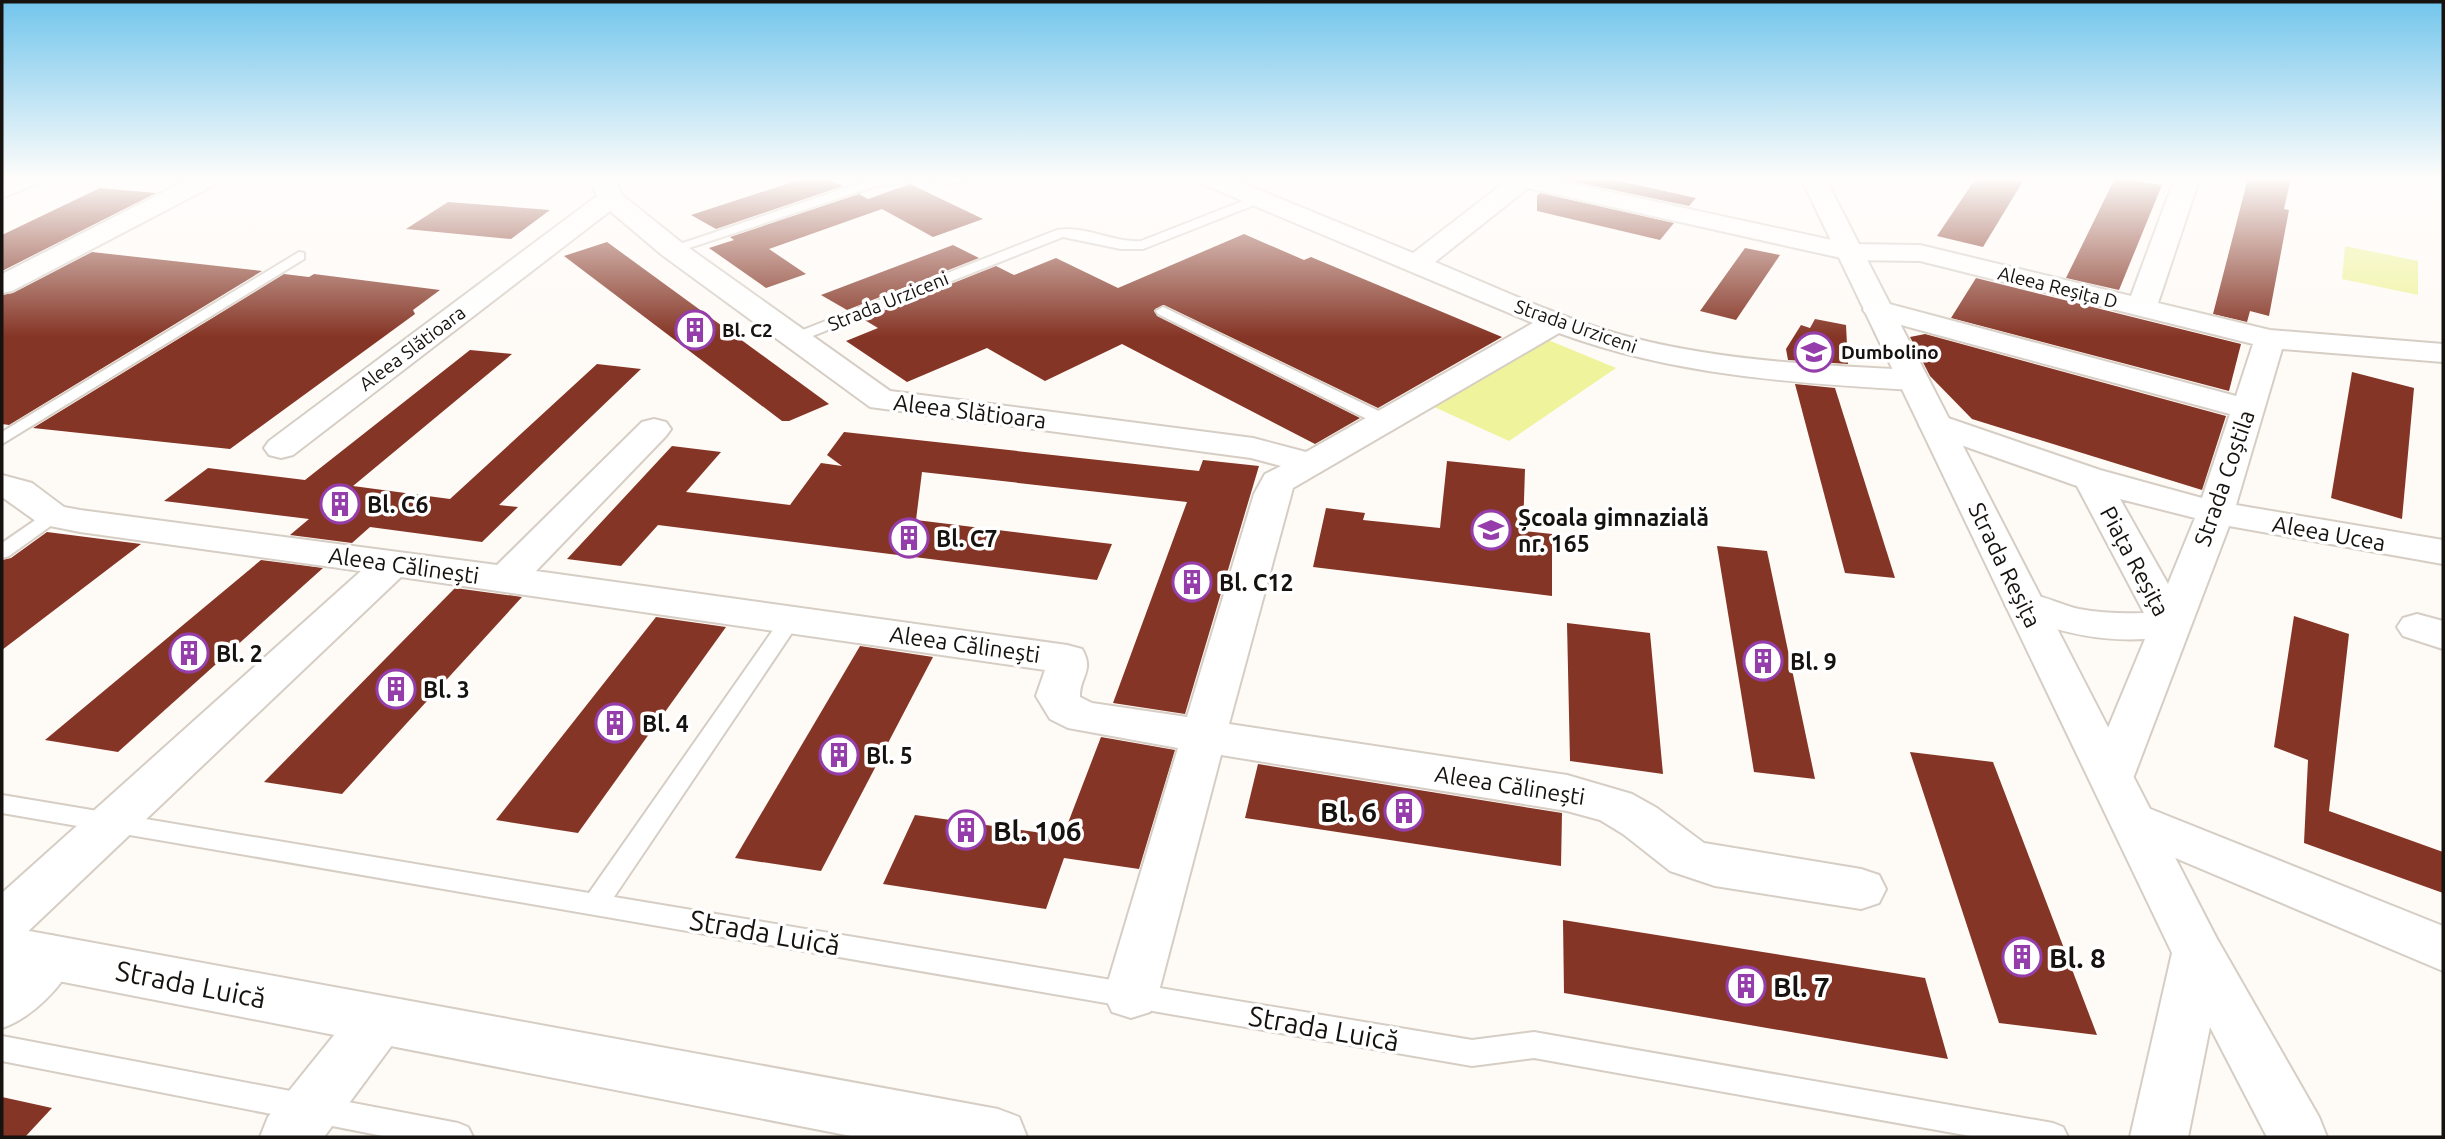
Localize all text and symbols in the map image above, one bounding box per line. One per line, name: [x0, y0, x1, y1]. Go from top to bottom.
street label: Aleea Reșița D: [1996, 262, 2120, 312]
street label: Strada Urziceni: [825, 267, 951, 335]
street label: Strada Urziceni: [1512, 295, 1640, 357]
street label: Aleea Slătioara: [355, 301, 469, 395]
building icon: Bl. C2: [674, 309, 716, 351]
place label: Bl. C2: [722, 319, 773, 341]
school or university icon: Dumbolino: [1793, 331, 1835, 373]
place label: Dumbolino: [1841, 341, 1939, 363]
street label: Aleea Slătioara: [892, 389, 1048, 433]
street label: Strada Coștila: [2189, 407, 2259, 549]
building icon: Bl. C6: [319, 483, 361, 525]
place label: Bl. C6: [367, 492, 428, 517]
street label: Strada Reșița: [1964, 499, 2046, 631]
street label: Piața Reșița: [2096, 502, 2174, 620]
place label: Școala gimnazială nr. 165: [1518, 505, 1709, 556]
school or university icon: Școala gimnazială nr. 165: [1470, 509, 1512, 551]
street label: Aleea Ucea: [2271, 511, 2387, 555]
building icon: Bl. C7: [888, 517, 930, 559]
place label: Bl. C7: [936, 526, 997, 551]
street label: Aleea Călinești: [327, 542, 481, 588]
building icon: Bl. C12: [1171, 561, 1213, 603]
place label: Bl. C12: [1219, 570, 1293, 595]
street label: Aleea Călinești: [888, 621, 1042, 667]
building icon: Bl. 2: [168, 632, 210, 674]
building icon: Bl. 9: [1742, 640, 1784, 682]
place label: Bl. 2: [216, 641, 263, 666]
place label: Bl. 9: [1790, 649, 1837, 674]
building icon: Bl. 3: [375, 668, 417, 710]
place label: Bl. 3: [423, 677, 470, 702]
building icon: Bl. 4: [594, 702, 636, 744]
place label: Bl. 4: [642, 711, 689, 736]
building icon: Bl. 5: [818, 734, 860, 776]
place label: Bl. 5: [866, 743, 913, 768]
street label: Aleea Călinești: [1433, 761, 1587, 809]
building icon: Bl. 6: [1383, 790, 1425, 832]
place label: Bl. 6: [1320, 796, 1377, 827]
building icon: Bl. 106: [945, 809, 987, 851]
place label: Bl. 106: [993, 815, 1081, 846]
street label: Strada Luică: [687, 904, 843, 960]
building icon: Bl. 8: [2001, 936, 2043, 978]
place label: Bl. 8: [2049, 942, 2106, 973]
street label: Strada Luică: [113, 954, 269, 1014]
building icon: Bl. 7: [1725, 965, 1767, 1007]
place label: Bl. 7: [1773, 971, 1830, 1002]
street label: Strada Luică: [1246, 1000, 1402, 1056]

